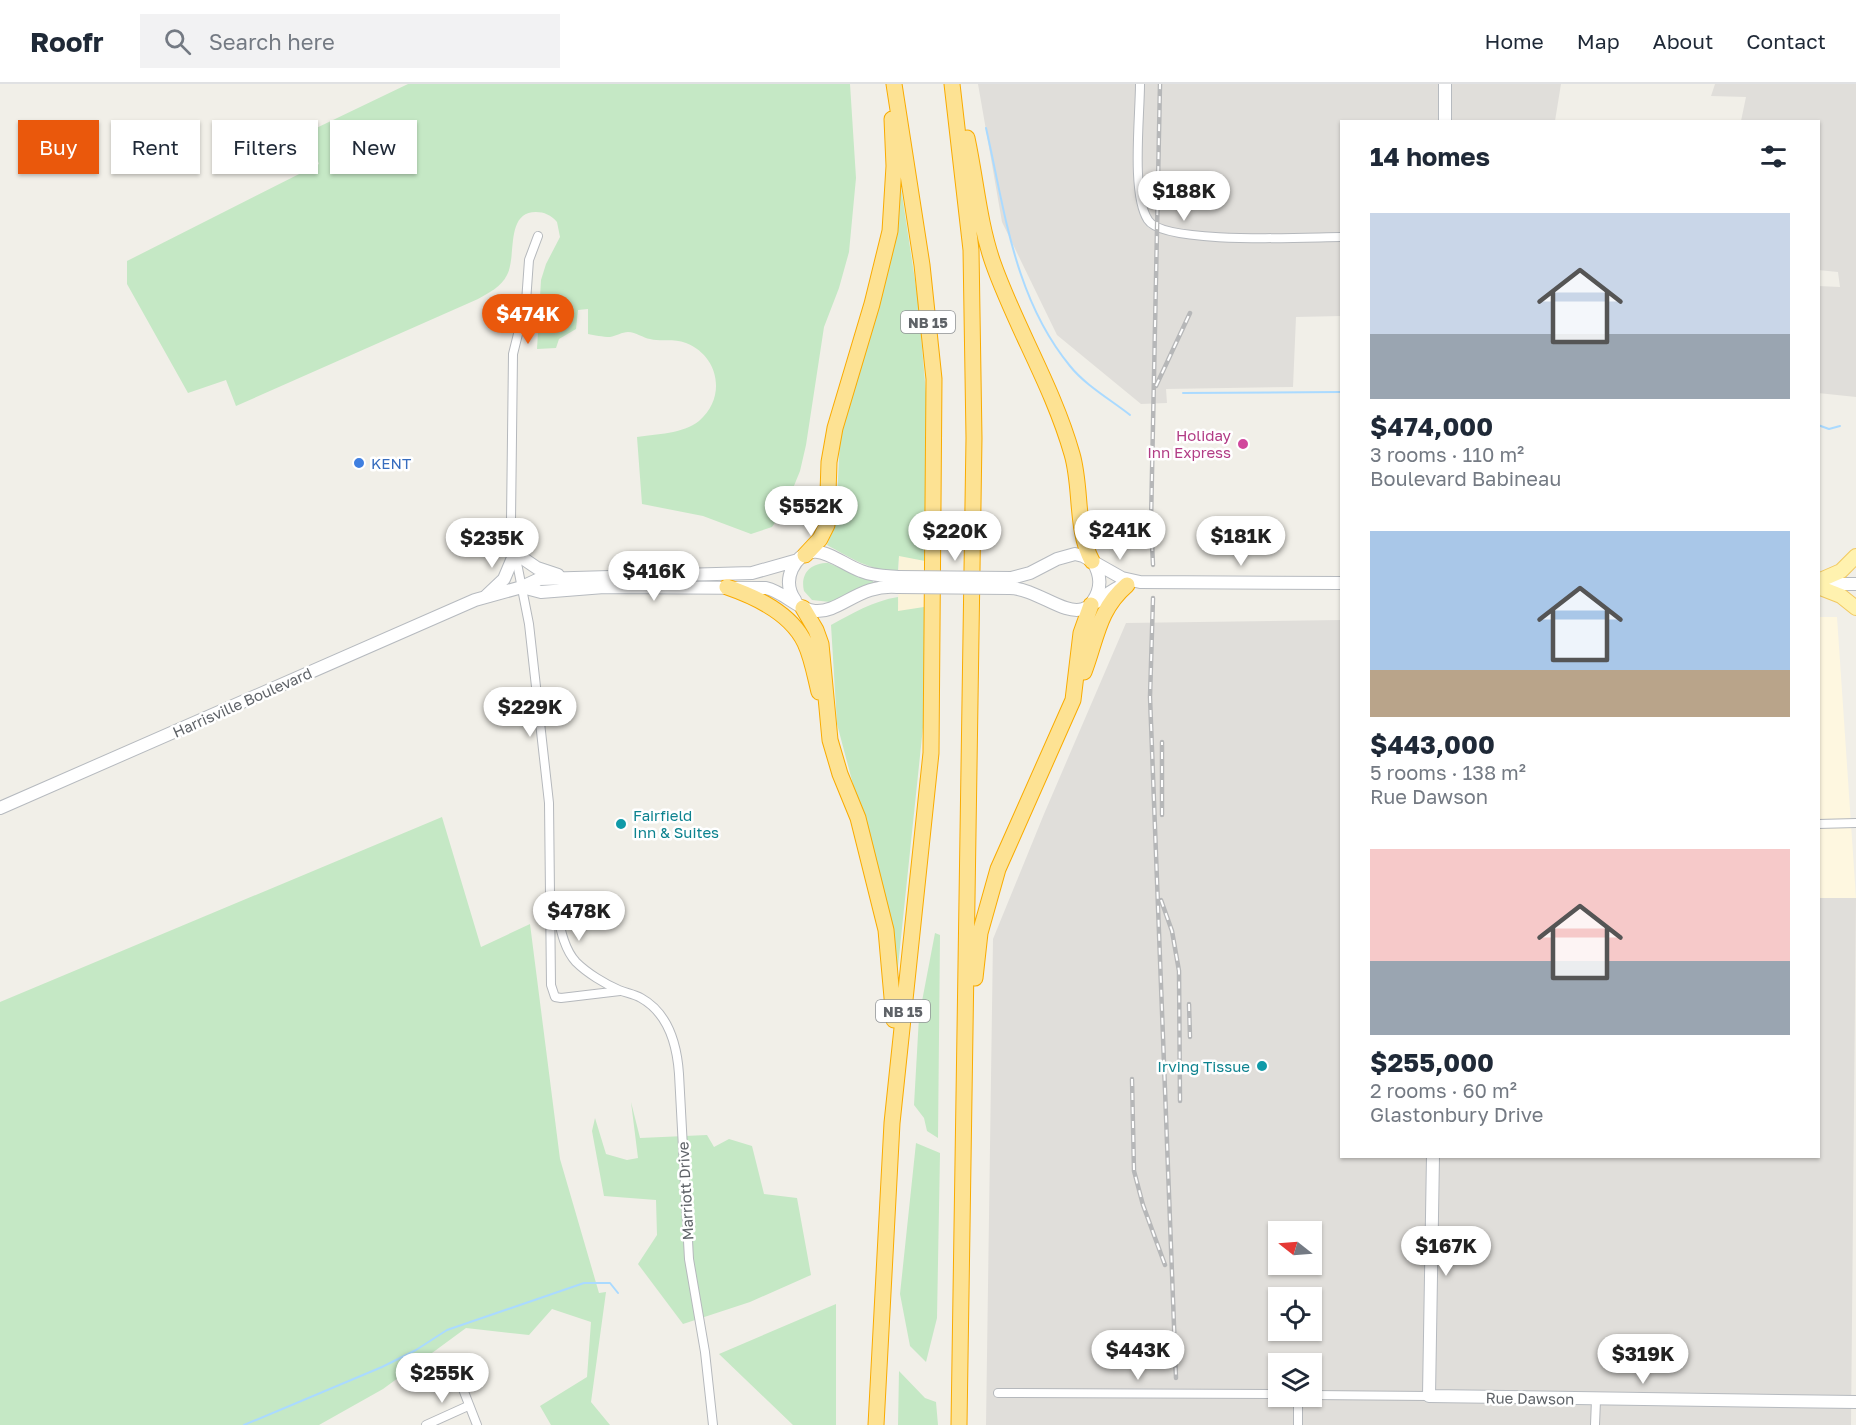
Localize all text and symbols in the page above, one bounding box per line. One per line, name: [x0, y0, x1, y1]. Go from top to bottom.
search box: [140, 14, 560, 68]
text: Roofr: [30, 25, 104, 58]
icon: search: [161, 25, 194, 58]
text: Search here: [209, 28, 335, 55]
text: Home: [1484, 28, 1544, 54]
text: Map: [1577, 28, 1620, 54]
text: About: [1653, 28, 1713, 54]
text: Contact: [1746, 28, 1826, 54]
chip: Buy: [18, 120, 99, 174]
chip: Rent: [111, 120, 200, 174]
chip: Filters: [212, 120, 318, 174]
chip: New: [330, 120, 417, 174]
icon: filters: [1757, 140, 1790, 173]
text: 14 homes: [1370, 141, 1490, 172]
pin: $188K: [1142, 171, 1226, 222]
text: $188K: [1152, 178, 1216, 202]
icon: home: [1526, 252, 1634, 360]
pin: $474K: [486, 294, 570, 345]
text: $474K: [496, 301, 560, 325]
road number: NB 15: [901, 311, 955, 333]
text: $474,000: [1370, 411, 1493, 442]
place label: Holiday Inn Express: [1147, 426, 1232, 461]
marker: Holiday Inn Express: [1236, 437, 1250, 451]
text: 3 rooms · 110 m²: [1370, 442, 1524, 466]
place label: KENT: [371, 454, 411, 472]
marker: KENT: [352, 456, 366, 470]
text: Boulevard Babineau: [1370, 466, 1561, 490]
pin: $552K: [769, 486, 853, 537]
text: $552K: [779, 493, 843, 517]
pin: $241K: [1078, 510, 1162, 561]
pin: $220K: [913, 511, 997, 562]
pin: $181K: [1199, 516, 1283, 567]
text: $241K: [1089, 517, 1151, 541]
pin: $235K: [450, 518, 534, 569]
text: $220K: [922, 518, 988, 542]
text: $181K: [1210, 523, 1272, 547]
text: $235K: [460, 525, 524, 549]
pin: $416K: [612, 551, 696, 602]
text: $416K: [622, 558, 686, 582]
icon: home: [1526, 570, 1634, 678]
street label: Harrisville Boulevard: [170, 663, 314, 741]
pin: $229K: [488, 687, 572, 738]
text: $229K: [498, 694, 563, 718]
text: $443,000: [1370, 729, 1495, 760]
text: 5 rooms · 138 m²: [1370, 760, 1526, 784]
text: Rue Dawson: [1370, 784, 1488, 808]
place label: Fairfield Inn & Suites: [633, 806, 719, 841]
marker: Fairfield Inn & Suites: [614, 817, 628, 831]
icon: home: [1526, 888, 1634, 996]
pin: $478K: [537, 891, 621, 942]
text: $478K: [547, 898, 611, 922]
road number: NB 15: [876, 1000, 930, 1022]
text: $255,000: [1370, 1047, 1494, 1078]
place label: Irving Tissue: [1157, 1057, 1250, 1075]
marker: Irving Tissue: [1255, 1059, 1269, 1073]
text: 2 rooms · 60 m²: [1370, 1078, 1517, 1102]
text: Glastonbury Drive: [1370, 1102, 1543, 1126]
street label: Marriott Drive: [673, 1141, 697, 1241]
north arrow: [1268, 1221, 1322, 1275]
map controls: [1268, 1221, 1322, 1407]
pin: $167K: [1404, 1226, 1488, 1277]
text: $167K: [1415, 1233, 1477, 1257]
button: locate: [1268, 1287, 1322, 1341]
pin: $443K: [1096, 1330, 1180, 1381]
pin: $319K: [1601, 1334, 1685, 1385]
text: $443K: [1105, 1337, 1171, 1361]
text: $319K: [1611, 1341, 1675, 1365]
pin: $255K: [400, 1353, 484, 1404]
button: layers: [1268, 1353, 1322, 1407]
text: $255K: [410, 1360, 474, 1384]
street label: Rue Dawson: [1486, 1388, 1574, 1408]

